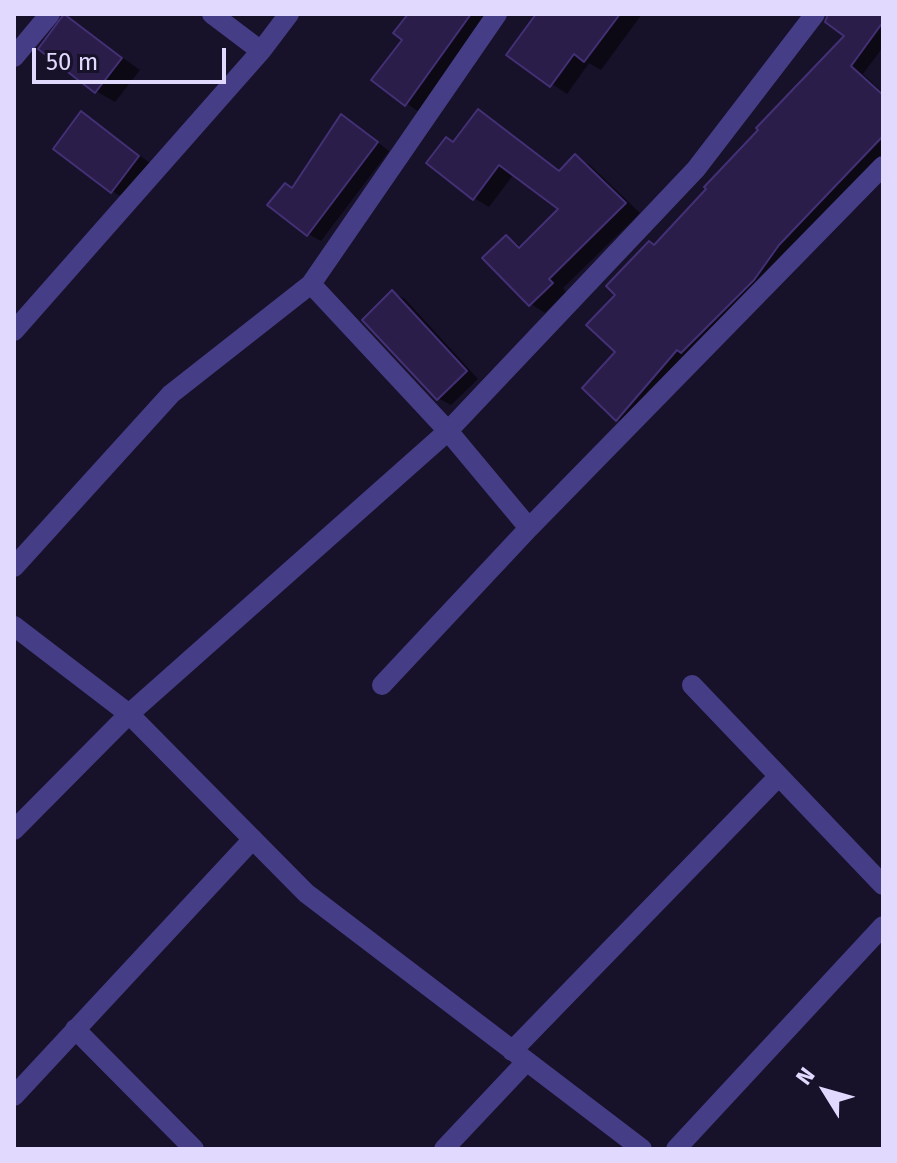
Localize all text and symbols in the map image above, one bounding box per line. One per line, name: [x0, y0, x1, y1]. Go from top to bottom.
scale bar: [36, 32, 230, 82]
text: 50 m: [46, 48, 98, 76]
north arrow: [785, 1051, 865, 1131]
text: N: [790, 1062, 821, 1090]

